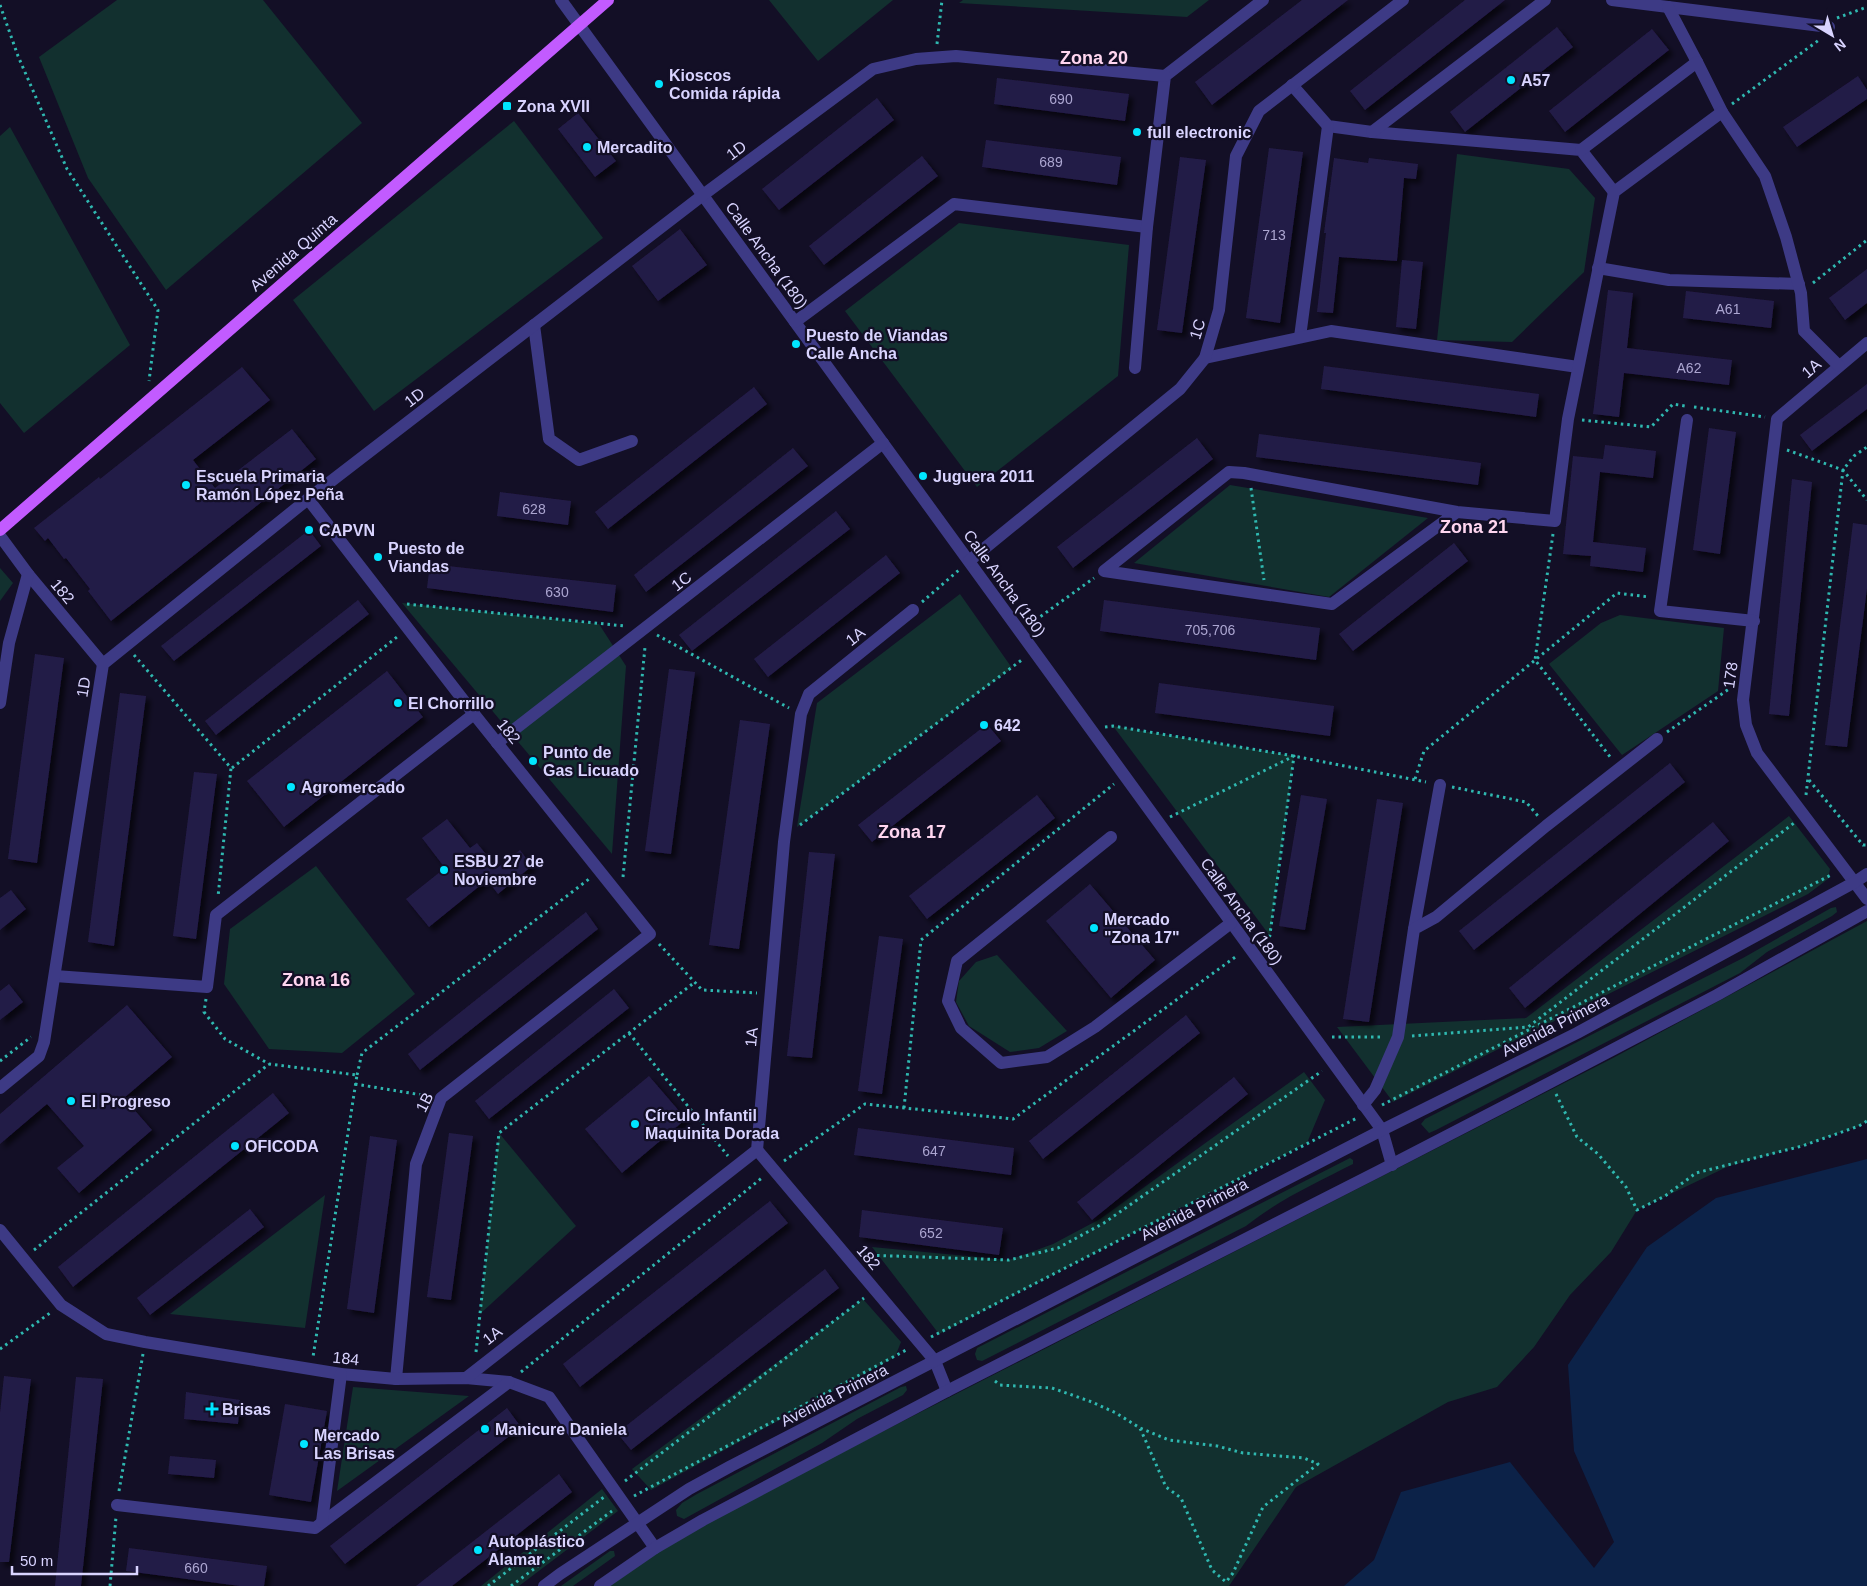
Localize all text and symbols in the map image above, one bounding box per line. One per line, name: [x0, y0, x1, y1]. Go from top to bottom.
north arrow: [1807, 10, 1857, 60]
text: N: [1831, 36, 1849, 55]
district label: Zona 20: [1060, 48, 1128, 68]
place label: Kioscos Comida rápida: [669, 67, 780, 102]
place label: A57: [1521, 72, 1550, 89]
marker: A57: [1505, 74, 1517, 86]
marker: Kioscos Comida rápida: [653, 78, 665, 90]
house number: 690: [1049, 91, 1073, 107]
place label: Zona XVII: [517, 98, 590, 115]
marker: Zona XVII: [501, 100, 513, 112]
place label: full electronic: [1147, 124, 1251, 141]
marker: full electronic: [1131, 126, 1143, 138]
street label: 1D: [723, 137, 750, 163]
place label: Mercadito: [597, 139, 673, 156]
marker: Mercadito: [581, 141, 593, 153]
house number: 689: [1039, 154, 1063, 170]
street label: Calle Ancha (180): [722, 199, 811, 312]
street label: Avenida Quinta: [247, 210, 340, 295]
house number: 713: [1262, 227, 1286, 243]
house number: A61: [1716, 301, 1741, 317]
street label: 1C: [1186, 317, 1209, 341]
place label: Puesto de Viandas Calle Ancha: [806, 327, 948, 362]
marker: Puesto de Viandas Calle Ancha: [790, 338, 802, 350]
street label: 1A: [1798, 355, 1825, 381]
house number: A62: [1677, 360, 1702, 376]
street label: 1D: [401, 384, 428, 410]
place label: Escuela Primaria Ramón López Peña: [196, 468, 344, 503]
place label: Juguera 2011: [933, 468, 1035, 485]
marker: Juguera 2011: [917, 470, 929, 482]
marker: Escuela Primaria Ramón López Peña: [180, 479, 192, 491]
house number: 628: [522, 501, 546, 517]
district label: Zona 21: [1440, 517, 1508, 537]
place label: CAPVN: [319, 522, 375, 539]
marker: CAPVN: [303, 524, 315, 536]
street label: Calle Ancha (180): [960, 527, 1049, 640]
place label: Puesto de Viandas: [388, 540, 465, 575]
marker: Puesto de Viandas: [372, 551, 384, 563]
street label: 1C: [668, 568, 695, 594]
street label: 182: [48, 576, 78, 607]
house number: 630: [545, 584, 569, 600]
house number: 705,706: [1185, 622, 1236, 638]
street label: 1A: [842, 623, 869, 649]
street label: 178: [1720, 661, 1741, 689]
street label: 1D: [73, 676, 93, 699]
place label: El Chorrillo: [408, 695, 494, 712]
marker: El Chorrillo: [392, 697, 404, 709]
street label: 182: [494, 716, 524, 747]
place label: 642: [994, 717, 1021, 734]
marker: 642: [978, 719, 990, 731]
place label: Punto de Gas Licuado: [543, 744, 639, 779]
marker: Punto de Gas Licuado: [527, 755, 539, 767]
place label: Agromercado: [301, 779, 405, 796]
marker: Agromercado: [285, 781, 297, 793]
district label: Zona 17: [878, 822, 946, 842]
place label: ESBU 27 de Noviembre: [454, 853, 544, 888]
street label: Calle Ancha (180): [1197, 855, 1286, 968]
marker: ESBU 27 de Noviembre: [438, 864, 450, 876]
place label: Mercado "Zona 17": [1104, 911, 1180, 946]
marker: Mercado "Zona 17": [1088, 922, 1100, 934]
district label: Zona 16: [282, 970, 350, 990]
street label: Avenida Primera: [1499, 991, 1612, 1060]
street label: 1A: [742, 1026, 761, 1048]
street label: 1B: [412, 1090, 436, 1115]
place label: El Progreso: [81, 1093, 171, 1110]
marker: El Progreso: [65, 1095, 77, 1107]
place label: Círculo Infantil Maquinita Dorada: [645, 1107, 779, 1142]
marker: Círculo Infantil Maquinita Dorada: [629, 1118, 641, 1130]
place label: OFICODA: [245, 1138, 319, 1155]
marker: OFICODA: [229, 1140, 241, 1152]
house number: 647: [922, 1143, 946, 1159]
street label: Avenida Primera: [1138, 1175, 1251, 1244]
house number: 652: [919, 1225, 943, 1241]
street label: 182: [854, 1242, 884, 1273]
street label: 1A: [479, 1322, 506, 1348]
street label: 184: [332, 1349, 360, 1368]
street label: Avenida Primera: [778, 1361, 891, 1430]
place label: Brisas: [222, 1401, 271, 1418]
marker: Brisas: [206, 1403, 218, 1415]
place label: Manicure Daniela: [495, 1421, 627, 1438]
marker: Manicure Daniela: [479, 1423, 491, 1435]
place label: Mercado Las Brisas: [314, 1427, 395, 1462]
marker: Mercado Las Brisas: [298, 1438, 310, 1450]
place label: Autoplástico Alamar: [488, 1533, 585, 1568]
scale bar: [12, 1544, 138, 1576]
marker: Autoplástico Alamar: [472, 1544, 484, 1556]
text: 50 m: [20, 1552, 53, 1569]
house number: 660: [184, 1560, 208, 1576]

